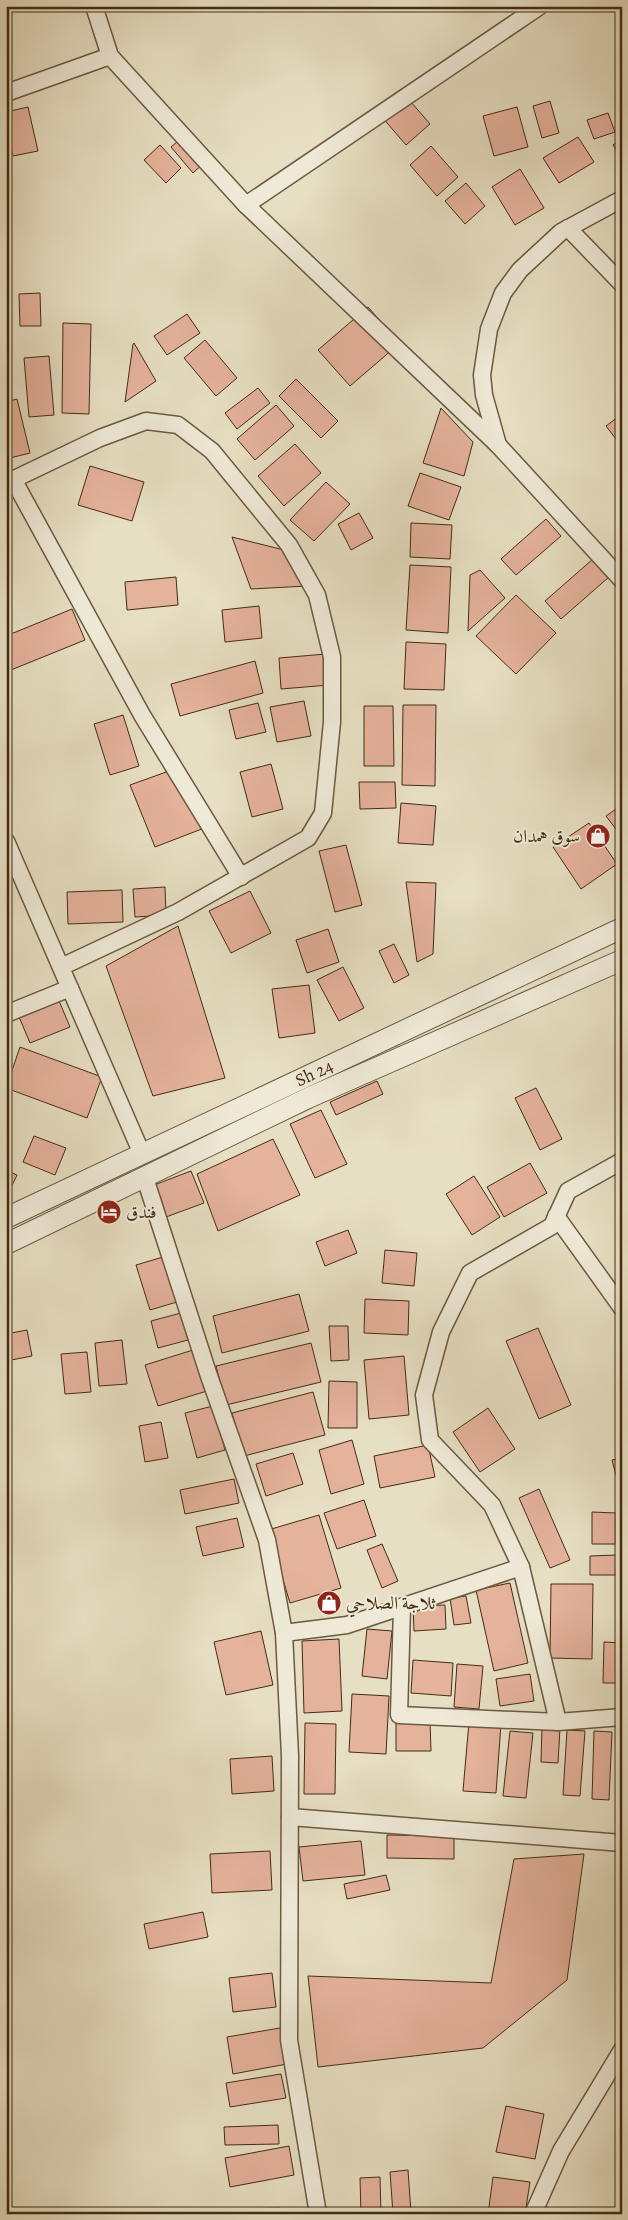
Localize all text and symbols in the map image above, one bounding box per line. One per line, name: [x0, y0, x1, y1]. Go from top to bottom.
shop icon: سوق همدان: [585, 823, 611, 849]
place label: سوق همدان: [513, 824, 580, 848]
street label: Sh 24: [291, 1054, 337, 1092]
hotel icon: فندق: [96, 1199, 122, 1225]
place label: فندق: [126, 1200, 157, 1224]
shop icon: ثلاجة الصلاحي: [316, 1590, 342, 1616]
place label: ثلاجة الصلاحي: [346, 1591, 436, 1618]

